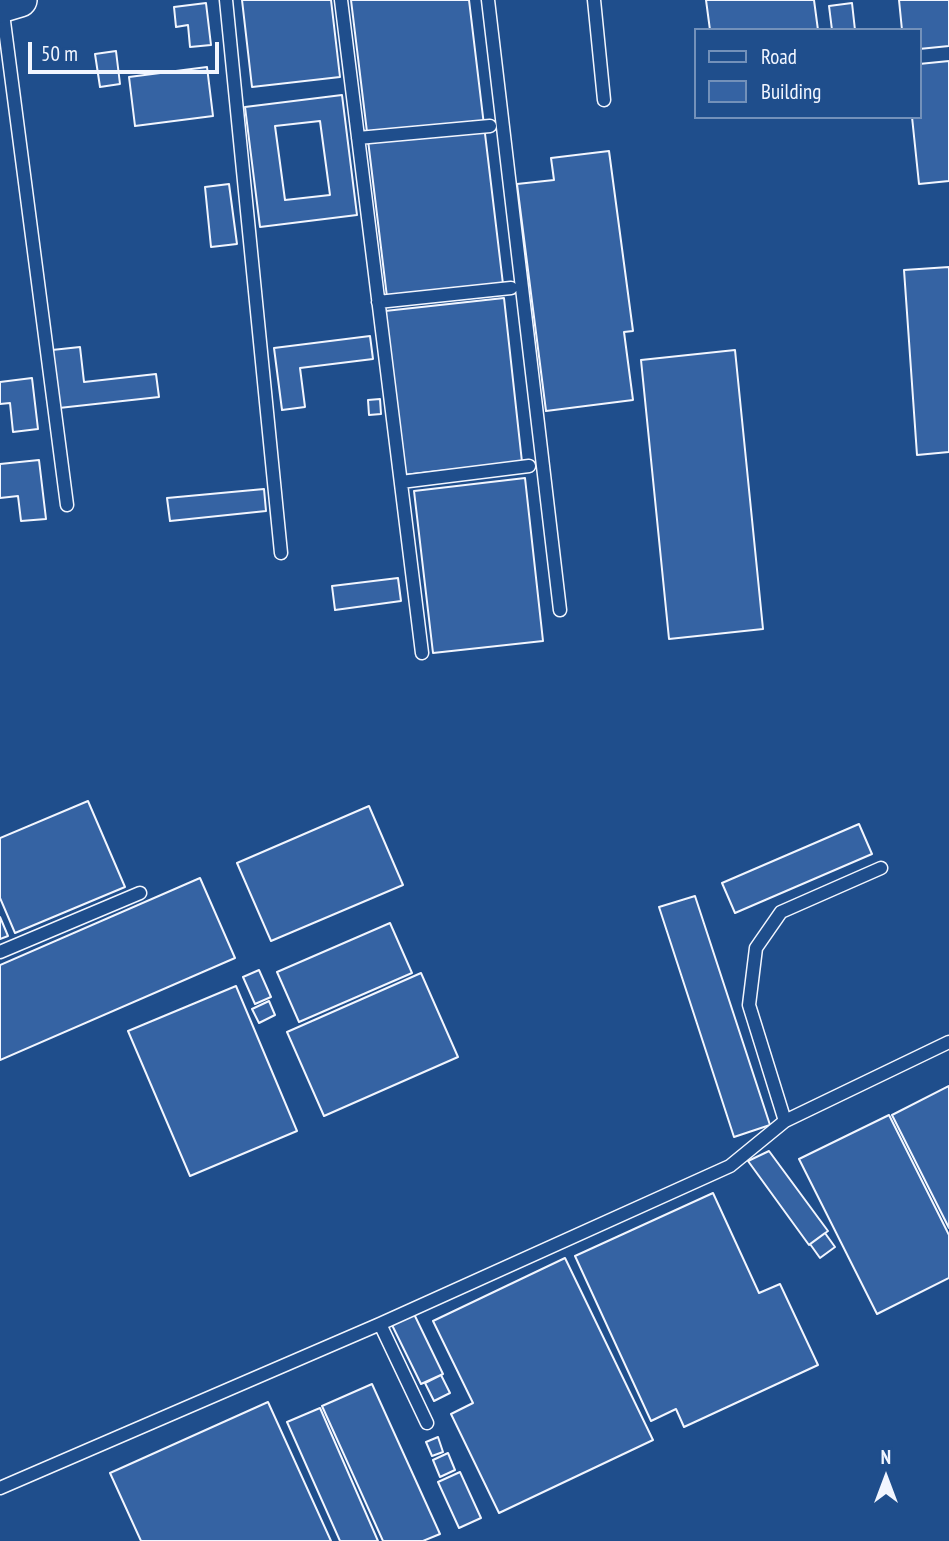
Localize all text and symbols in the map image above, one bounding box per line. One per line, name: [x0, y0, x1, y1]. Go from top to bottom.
scale bar: [32, 28, 222, 72]
legend: [694, 28, 921, 119]
text: 50 m: [41, 40, 78, 67]
text: Road: [761, 43, 797, 70]
text: Building: [761, 78, 821, 105]
north arrow: [851, 1443, 921, 1513]
text: N: [881, 1445, 891, 1469]

